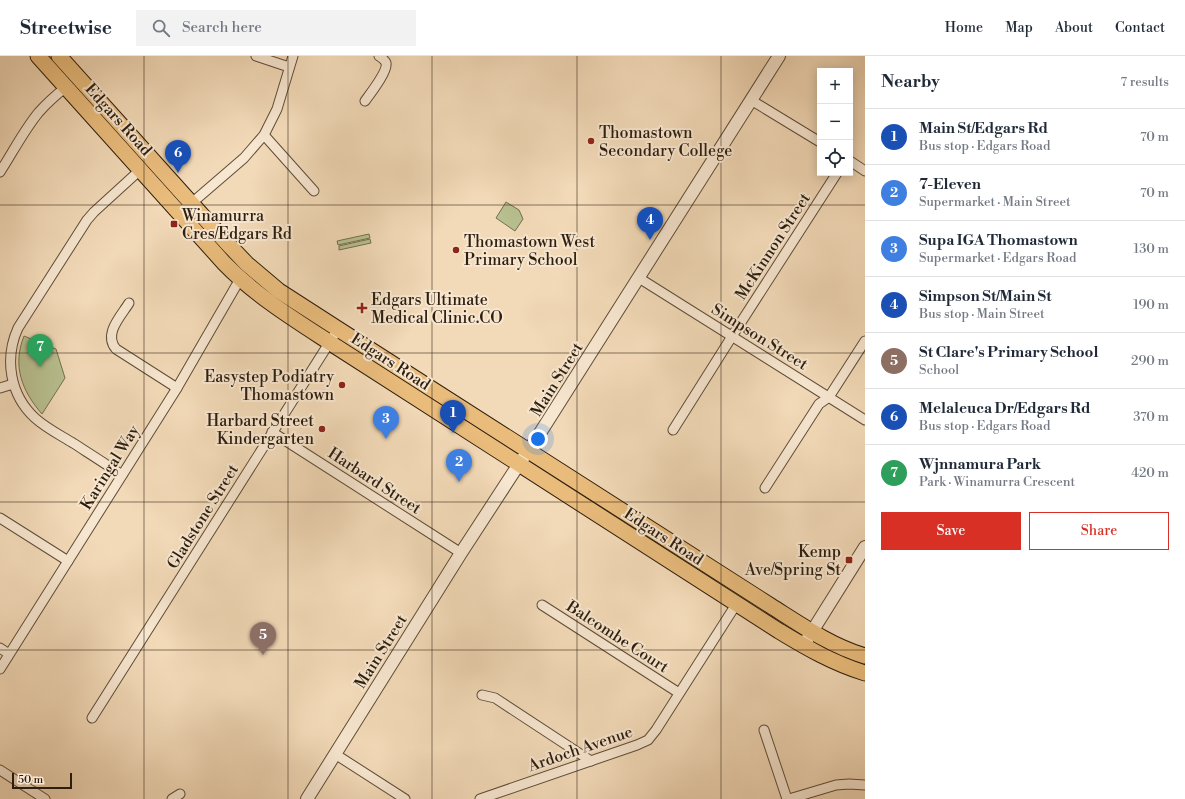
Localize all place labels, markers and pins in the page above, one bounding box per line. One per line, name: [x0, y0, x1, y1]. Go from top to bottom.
place label: Thomastown Secondary College: [599, 123, 732, 161]
marker: Thomastown Secondary College: [586, 136, 596, 146]
pin: 6: [165, 140, 191, 173]
place label: Winamurra Cres/Edgars Rd: [181, 206, 292, 244]
pin: 4: [637, 207, 663, 240]
marker: Winamurra Cres/Edgars Rd: [169, 219, 179, 229]
place label: Thomastown West Primary School: [464, 232, 595, 270]
marker: Thomastown West Primary School: [451, 245, 461, 255]
place label: Edgars Ultimate Medical Clinic.CO: [371, 290, 503, 328]
marker: Edgars Ultimate Medical Clinic.CO: [356, 302, 368, 314]
pin: 7: [27, 334, 53, 367]
place label: Easystep Podiatry Thomastown: [204, 367, 334, 405]
marker: Easystep Podiatry Thomastown: [337, 380, 347, 390]
pin: 1: [440, 400, 466, 433]
pin: 3: [373, 406, 399, 439]
place label: Harbard Street Kindergarten: [206, 411, 314, 449]
marker: Harbard Street Kindergarten: [317, 424, 327, 434]
pin: 2: [446, 449, 472, 482]
place label: Kemp Ave/Spring St: [744, 542, 841, 580]
marker: Kemp Ave/Spring St: [844, 555, 854, 565]
pin: 5: [250, 622, 276, 655]

